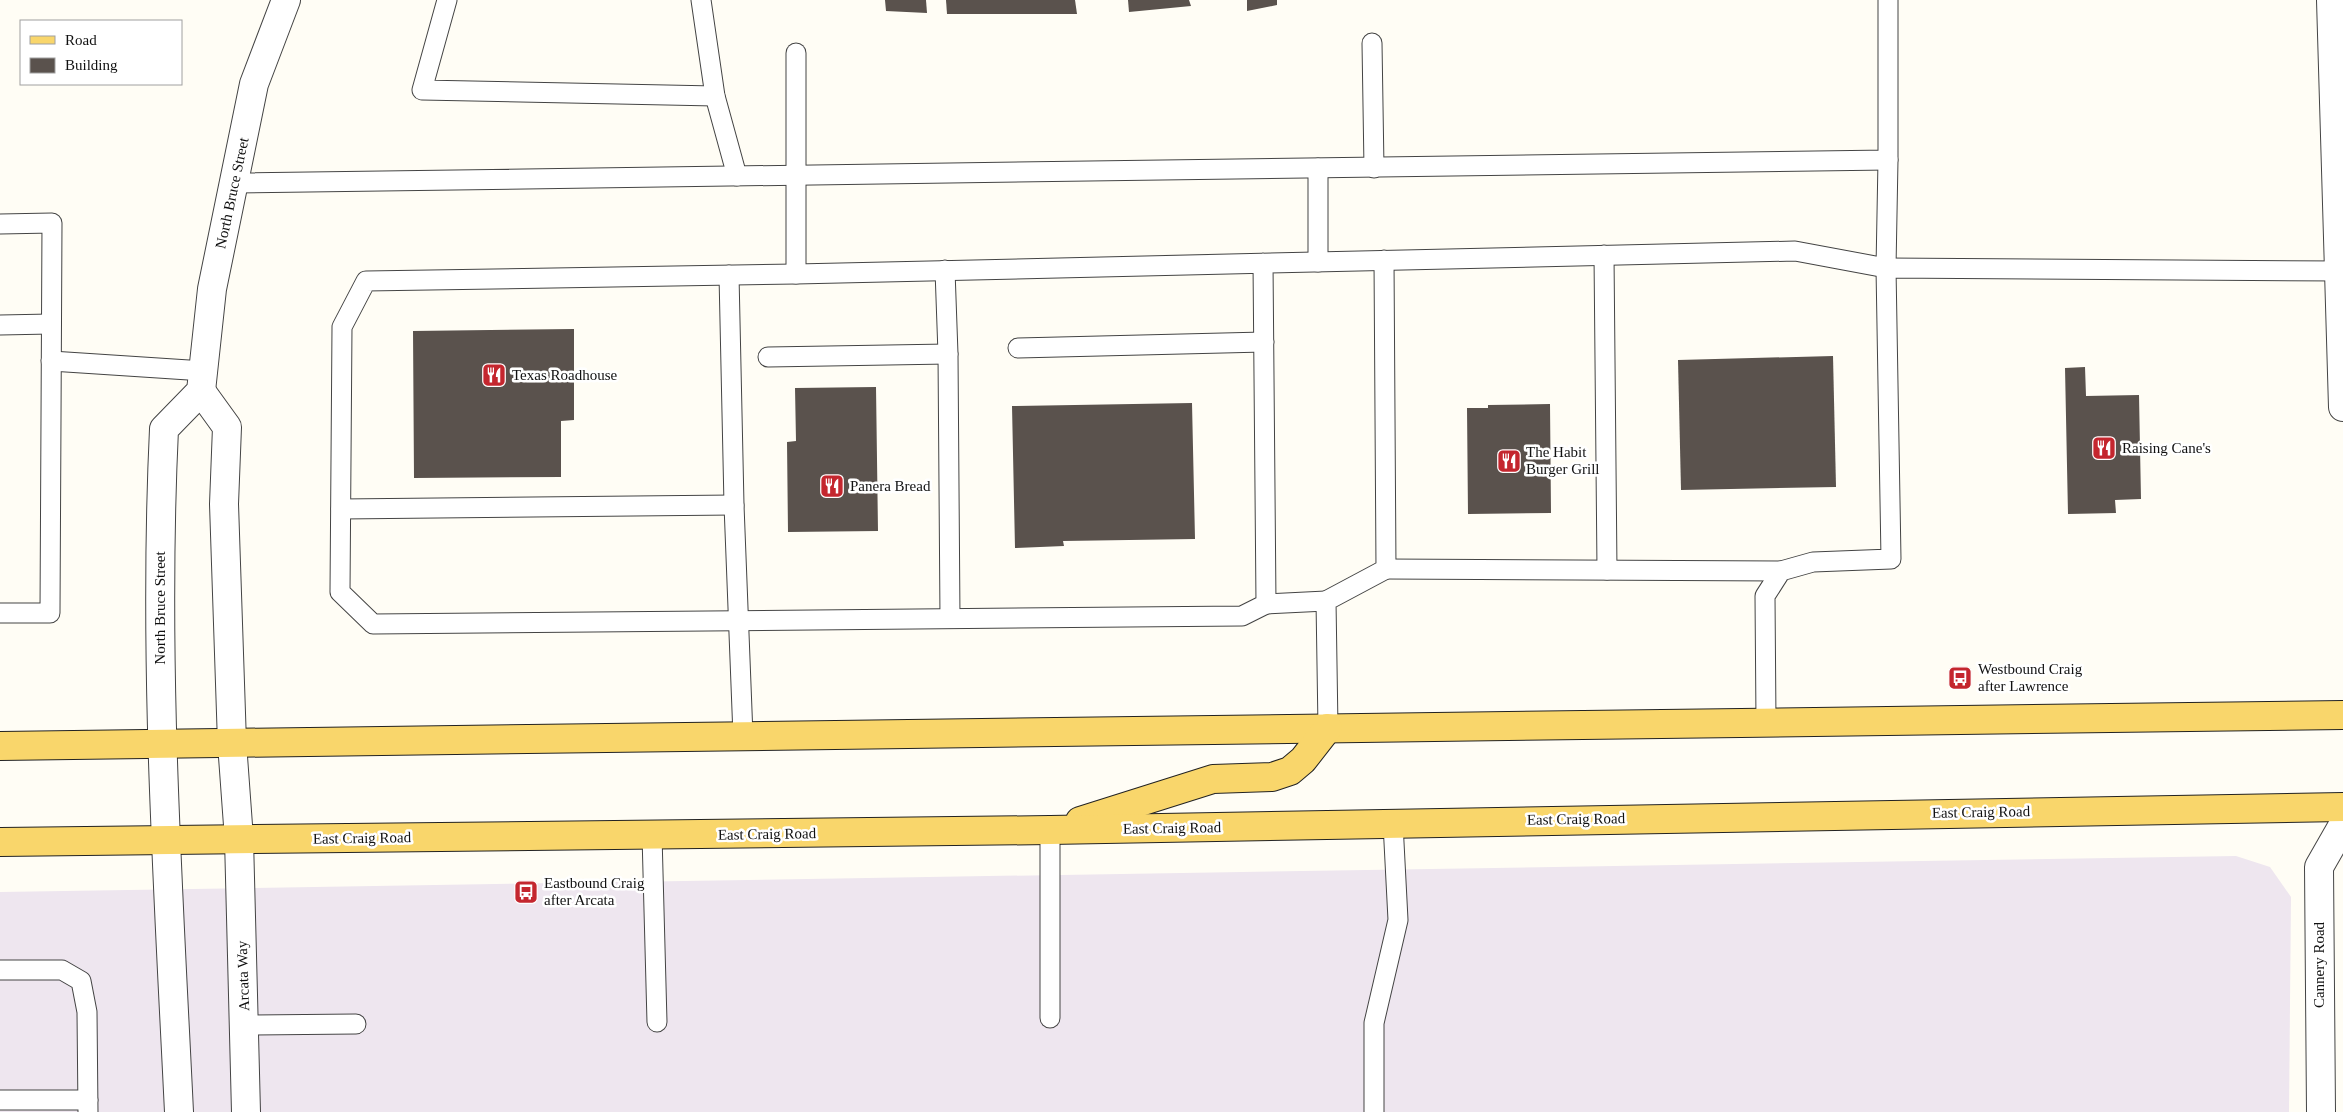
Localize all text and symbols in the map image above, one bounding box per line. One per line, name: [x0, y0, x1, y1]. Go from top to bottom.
legend: [20, 20, 182, 85]
text: Road: [65, 32, 97, 48]
text: Building: [65, 57, 118, 73]
street label: North Bruce Street: [212, 135, 252, 250]
restaurant icon: Texas Roadhouse: [481, 362, 507, 388]
place label: Texas Roadhouse: [512, 367, 618, 383]
restaurant icon: Raising Cane's: [2091, 435, 2117, 461]
place label: Raising Cane's: [2122, 440, 2211, 456]
place label: The Habit Burger Grill: [1526, 444, 1599, 477]
restaurant icon: The Habit Burger Grill: [1496, 448, 1522, 474]
restaurant icon: Panera Bread: [819, 473, 845, 499]
place label: Panera Bread: [850, 478, 931, 494]
street label: North Bruce Street: [152, 551, 168, 665]
place label: Westbound Craig after Lawrence: [1978, 661, 2083, 694]
bus stop icon: Westbound Craig after Lawrence: [1947, 665, 1973, 691]
street label: East Craig Road: [1932, 803, 2031, 821]
street label: East Craig Road: [1527, 810, 1626, 828]
street label: East Craig Road: [1123, 819, 1222, 837]
street label: East Craig Road: [718, 825, 817, 843]
street label: East Craig Road: [313, 829, 412, 847]
place label: Eastbound Craig after Arcata: [544, 875, 645, 908]
bus stop icon: Eastbound Craig after Arcata: [513, 879, 539, 905]
street label: Cannery Road: [2311, 921, 2327, 1008]
street label: Arcata Way: [234, 940, 252, 1012]

